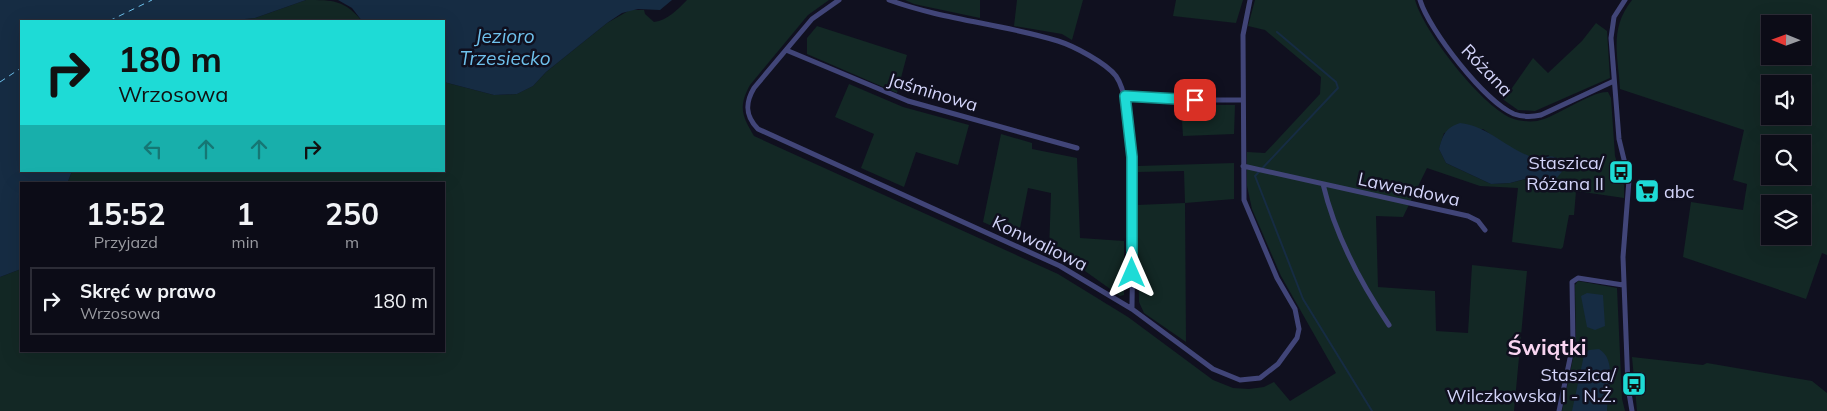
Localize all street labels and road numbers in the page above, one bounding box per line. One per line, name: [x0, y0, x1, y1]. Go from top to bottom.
street label: Różana: [1457, 39, 1517, 101]
street label: Jaśminowa: [885, 67, 981, 117]
street label: Lawendowa: [1356, 167, 1462, 211]
street label: Konwaliowa: [989, 210, 1091, 276]

